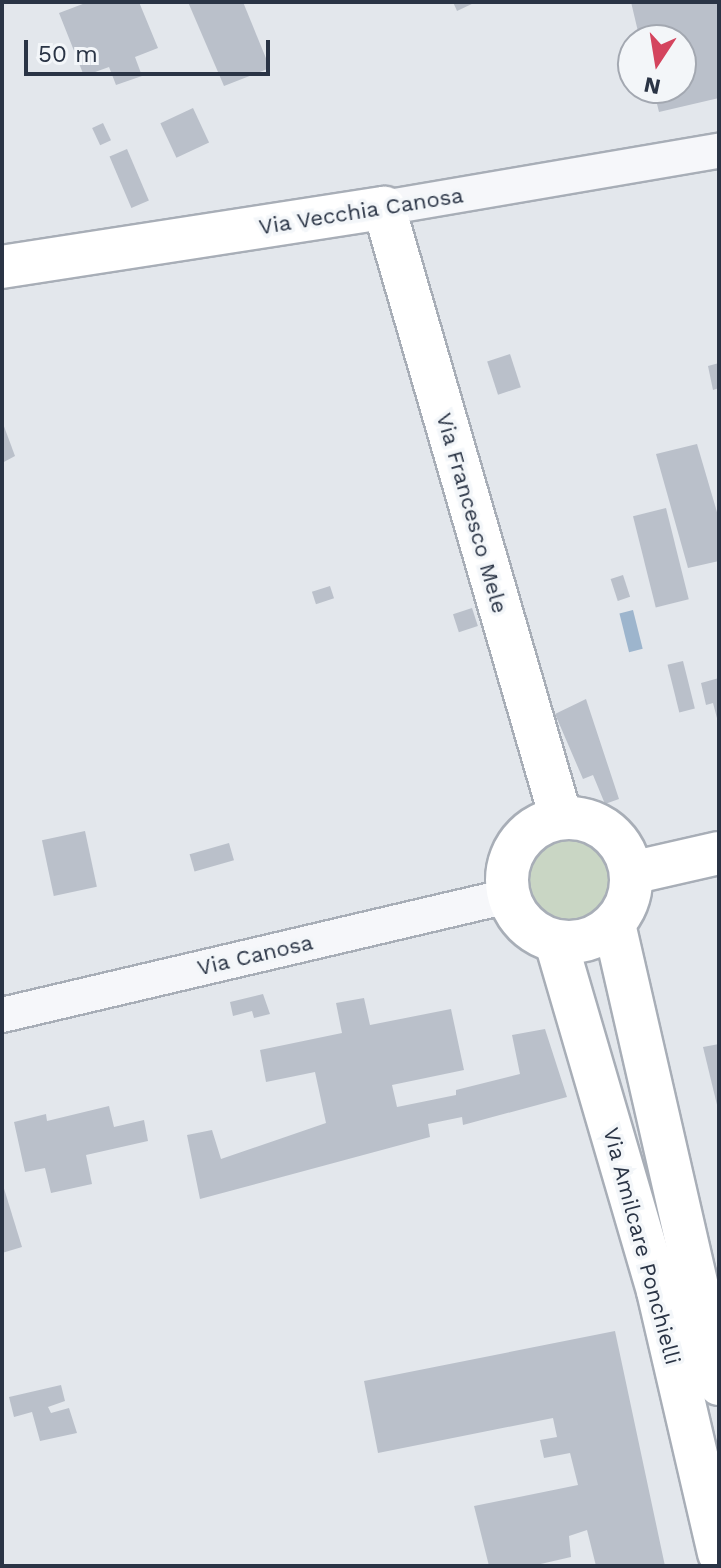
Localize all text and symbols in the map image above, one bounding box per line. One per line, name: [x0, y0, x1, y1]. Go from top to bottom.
scale bar: [28, 24, 274, 74]
north arrow: [617, 24, 697, 104]
text: 50 m: [38, 40, 98, 68]
text: N: [642, 72, 663, 100]
street label: Via Vecchia Canosa: [256, 182, 466, 240]
street label: Via Francesco Mele: [431, 410, 513, 616]
street label: Via Canosa: [194, 929, 316, 981]
street label: Via Amilcare Ponchielli: [597, 1124, 687, 1368]

